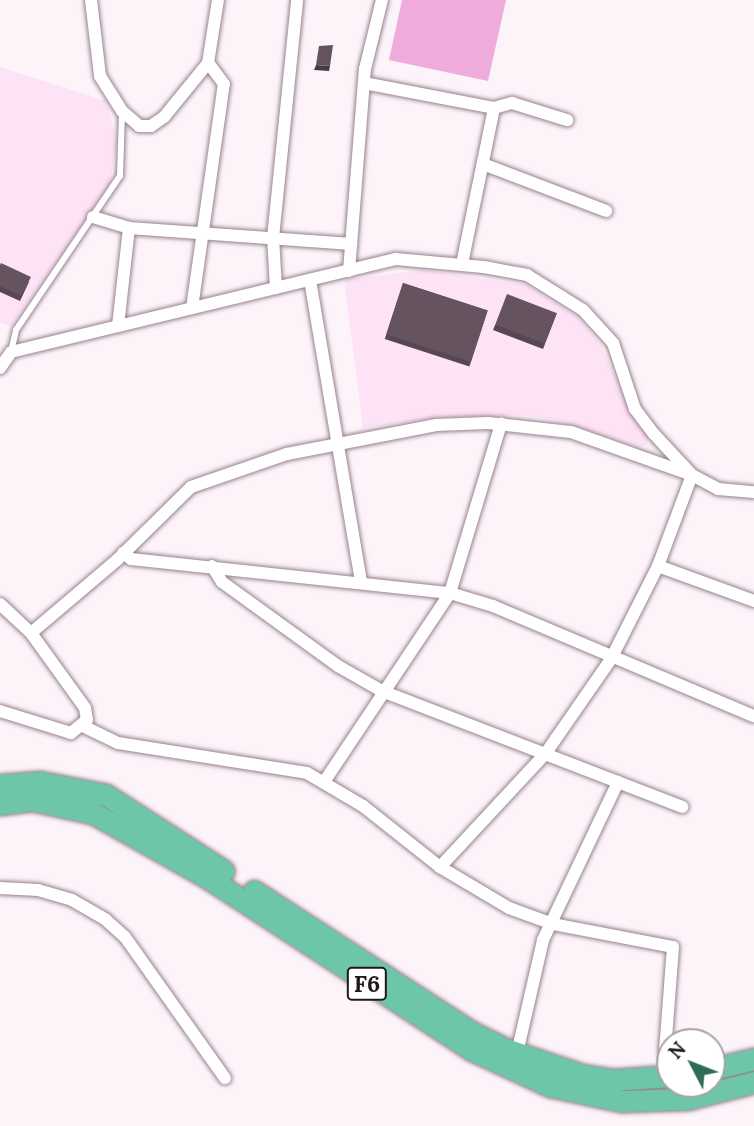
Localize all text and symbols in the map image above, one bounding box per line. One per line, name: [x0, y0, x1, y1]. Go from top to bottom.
road number: F6: [346, 965, 388, 1004]
north arrow: [656, 1028, 726, 1098]
text: N: [663, 1037, 691, 1064]

